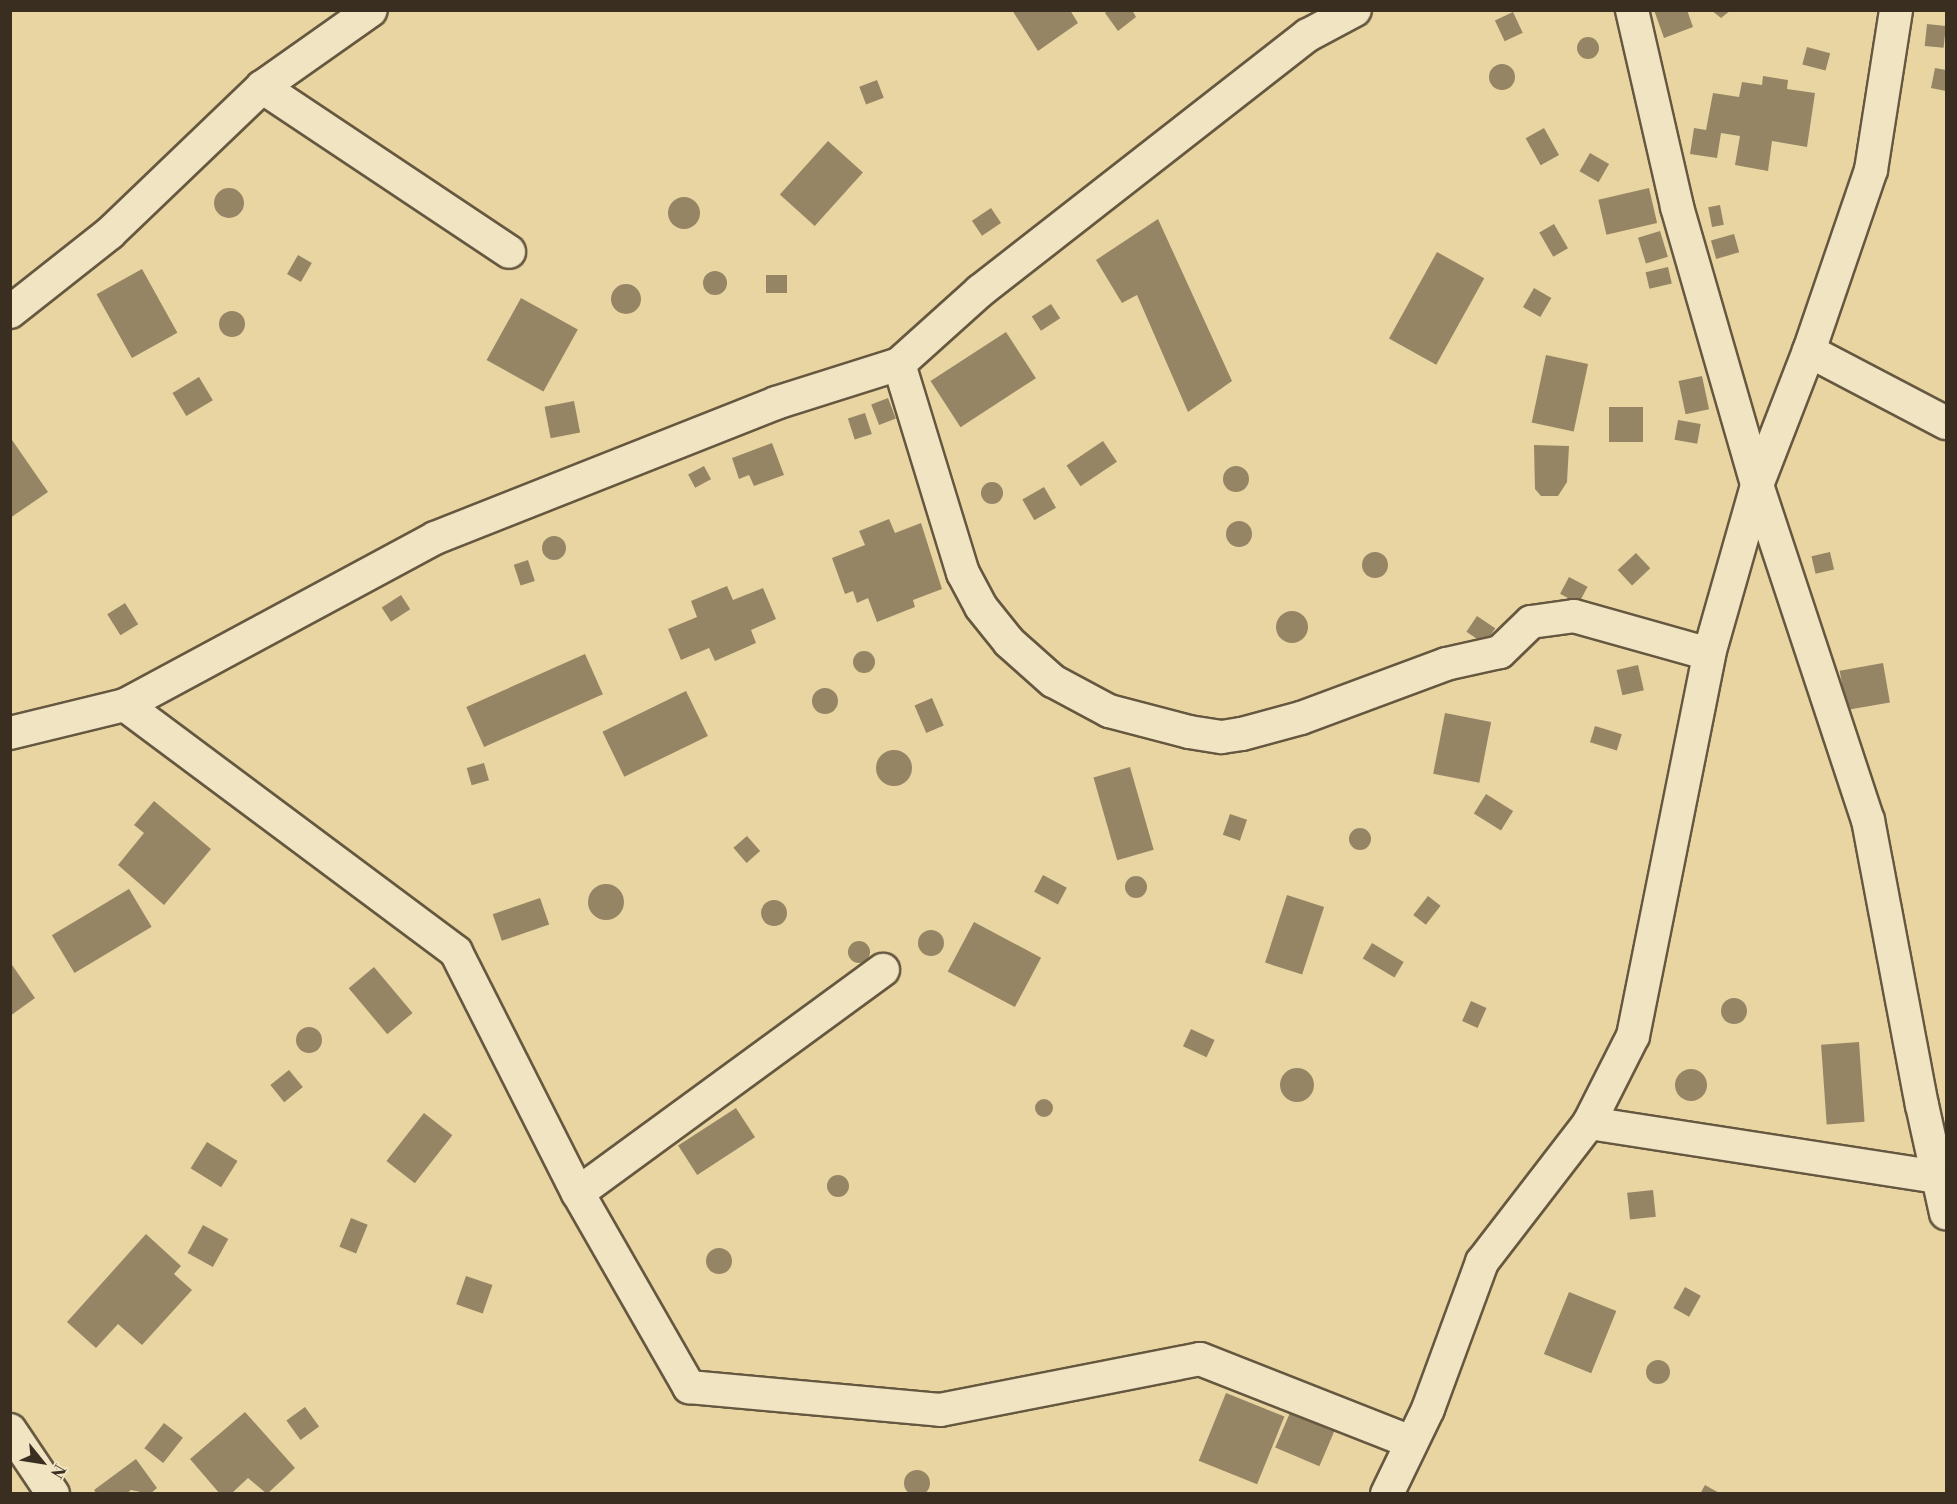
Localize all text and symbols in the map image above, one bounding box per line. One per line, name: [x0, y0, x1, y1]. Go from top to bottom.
north arrow: [12, 1432, 72, 1492]
text: N: [46, 1461, 69, 1481]

